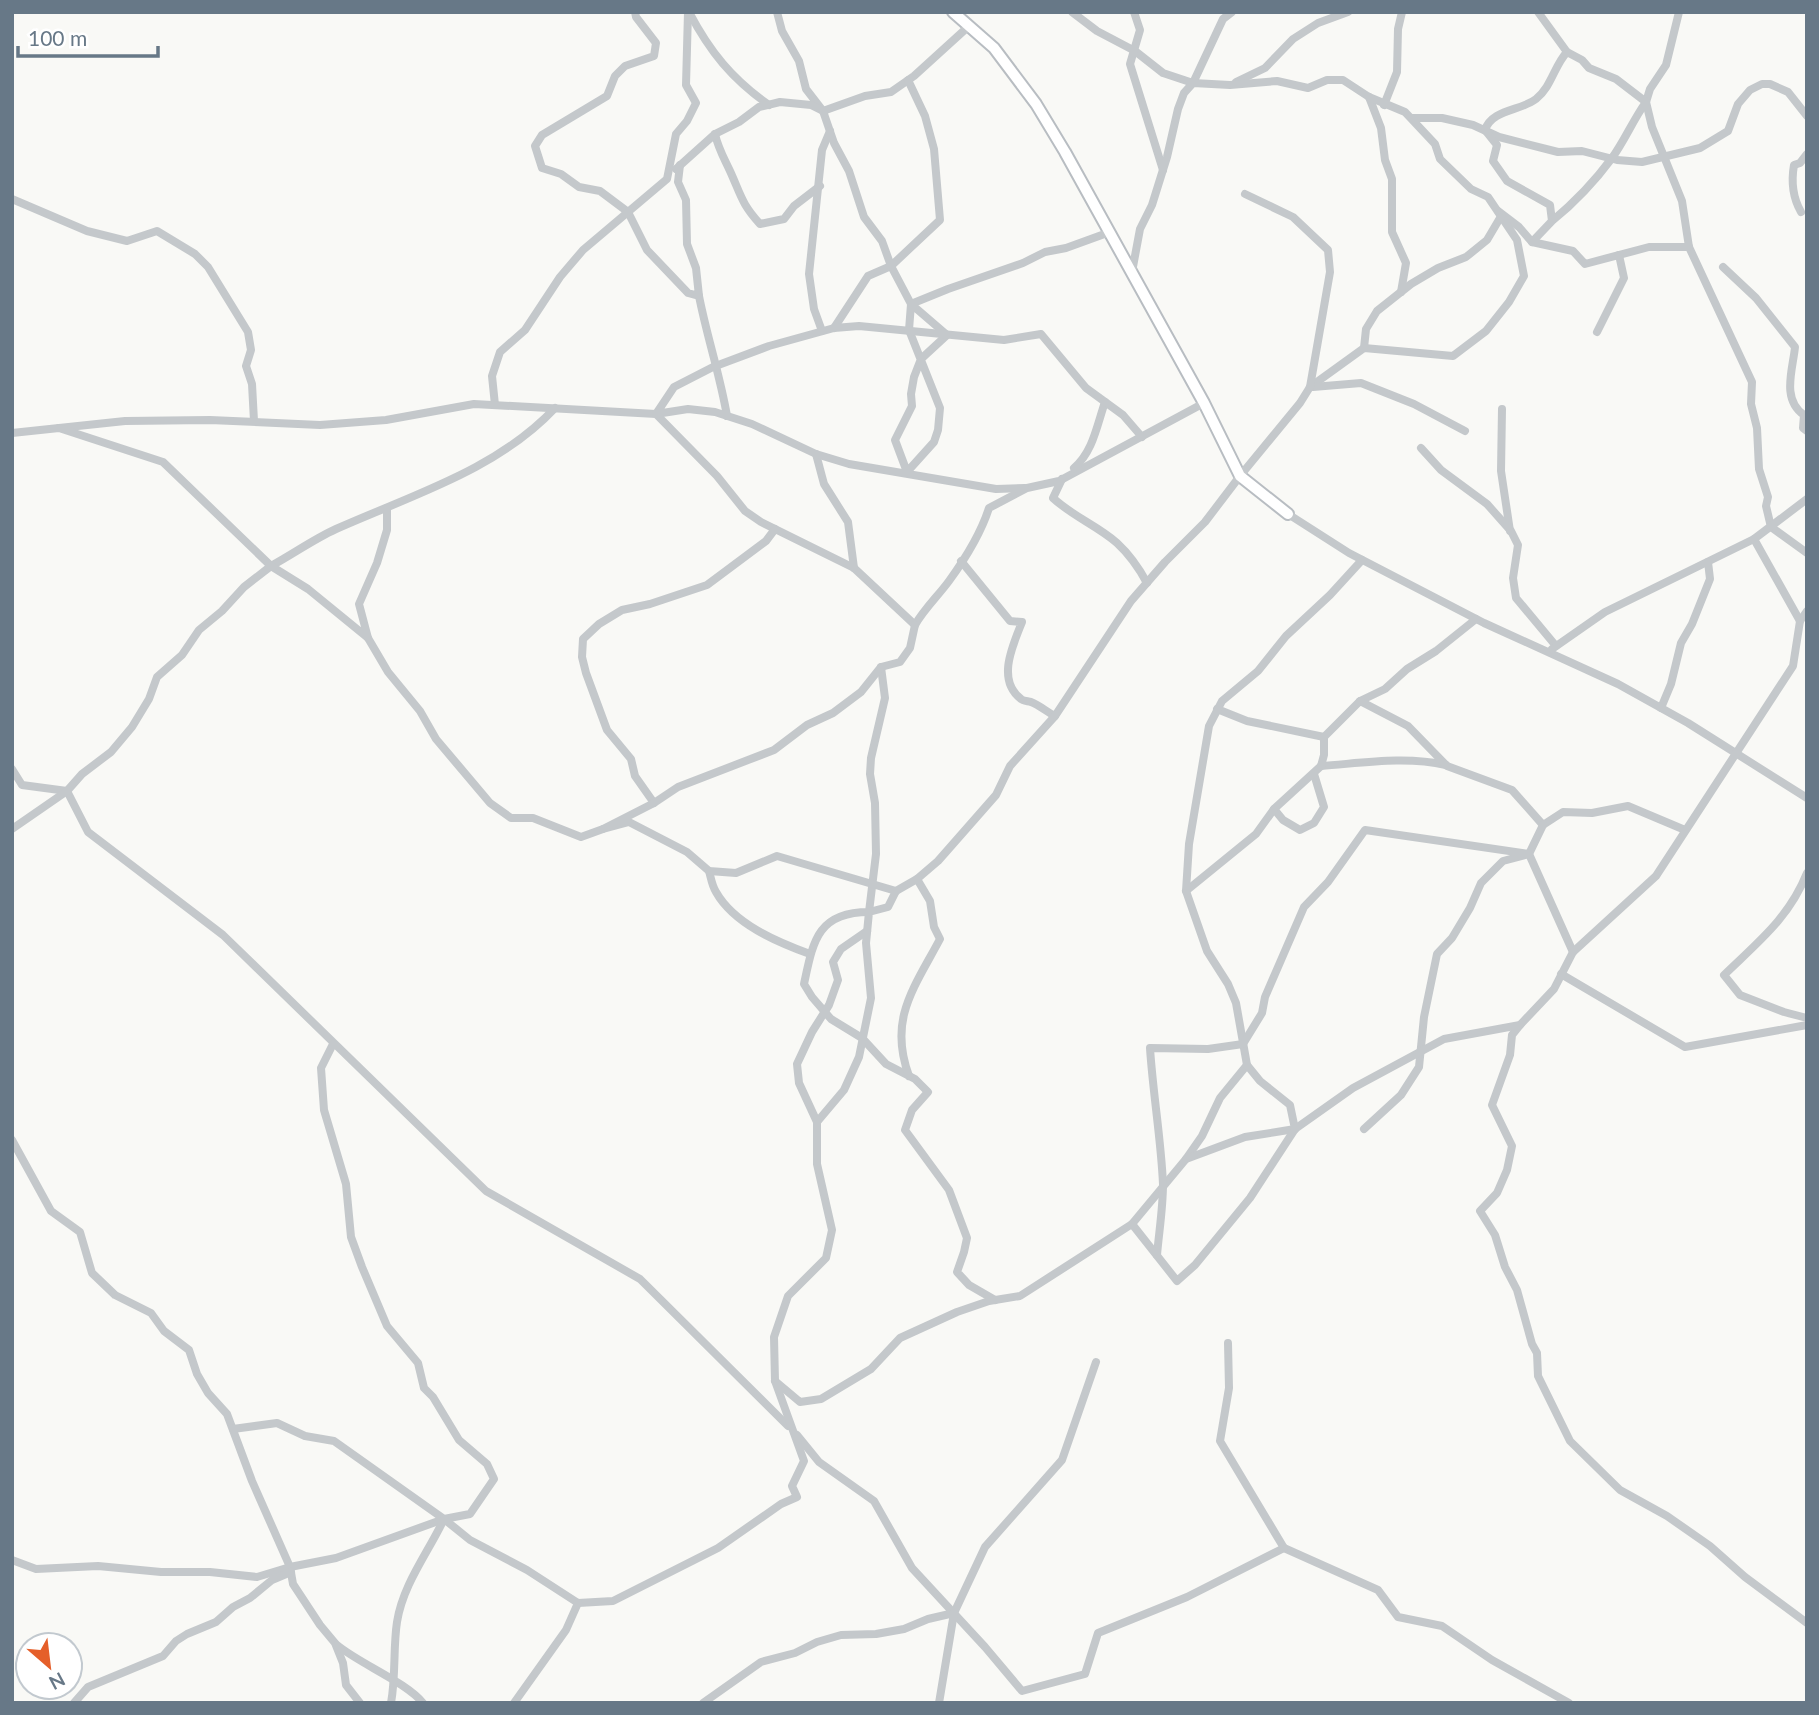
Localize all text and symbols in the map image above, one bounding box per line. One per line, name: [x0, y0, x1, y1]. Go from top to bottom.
scale bar: [18, 14, 158, 58]
text: 100 m: [28, 25, 87, 50]
north arrow: [14, 1631, 84, 1701]
text: N: [45, 1668, 69, 1695]

